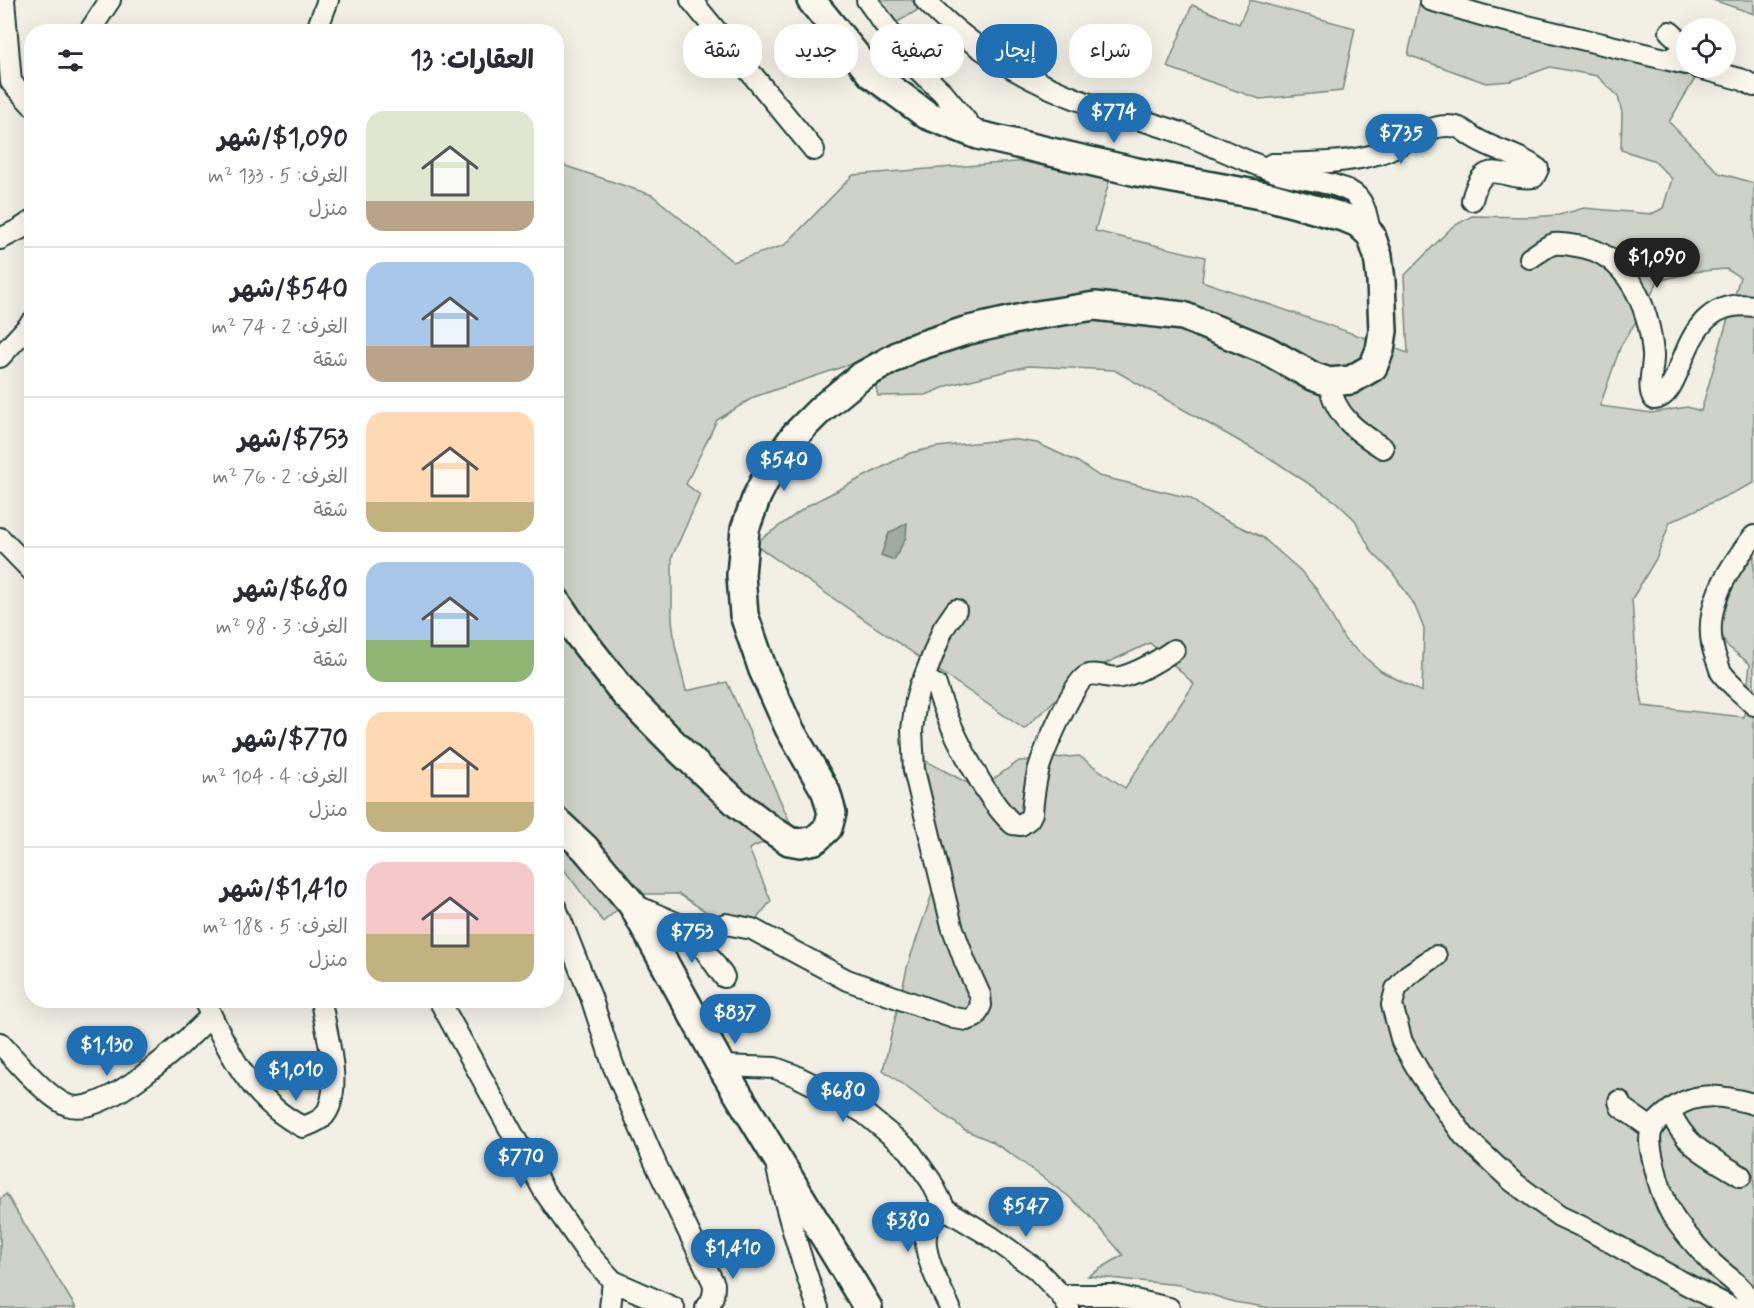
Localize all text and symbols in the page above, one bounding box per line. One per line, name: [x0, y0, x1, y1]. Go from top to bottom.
map controls: [1676, 18, 1736, 78]
button: locate: [1676, 18, 1736, 78]
chip: شقة: [683, 24, 762, 78]
chip: جديد: [774, 24, 858, 78]
chip: تصفية: [870, 24, 964, 78]
chip: إيجار: [976, 24, 1057, 78]
chip: شراء: [1069, 24, 1152, 78]
icon: filters: [54, 44, 87, 77]
text: العقارات: 13: [410, 44, 534, 78]
pin: $774: [1078, 93, 1150, 144]
text: $774: [1091, 99, 1137, 126]
pin: $735: [1365, 114, 1437, 165]
text: $735: [1379, 120, 1423, 147]
text: $1,090/شهر: [218, 122, 348, 156]
icon: home: [414, 135, 486, 207]
text: الغرف: 5 · 133 m²: [208, 163, 348, 190]
text: منزل: [309, 196, 348, 223]
pin: $1,090: [1608, 238, 1706, 289]
text: $1,090: [1628, 244, 1686, 271]
text: $540/شهر: [231, 273, 348, 307]
icon: home: [414, 286, 486, 358]
text: الغرف: 2 · 74 m²: [211, 314, 348, 341]
text: شقة: [313, 347, 348, 374]
text: $753/شهر: [238, 423, 348, 457]
icon: home: [414, 436, 486, 508]
pin: $540: [748, 441, 820, 492]
text: $540: [760, 447, 808, 474]
text: الغرف: 2 · 76 m²: [213, 464, 348, 491]
text: شقة: [313, 497, 348, 524]
text: $680/شهر: [235, 573, 348, 607]
icon: home: [414, 586, 486, 658]
text: الغرف: 3 · 98 m²: [216, 614, 348, 641]
text: شقة: [313, 647, 348, 674]
text: $770/شهر: [234, 723, 348, 757]
icon: home: [414, 736, 486, 808]
text: الغرف: 4 · 104 m²: [202, 764, 348, 791]
text: منزل: [309, 797, 348, 824]
text: $1,410/شهر: [220, 873, 348, 907]
icon: home: [414, 886, 486, 958]
pin: $753: [656, 913, 728, 964]
text: الغرف: 5 · 188 m²: [203, 914, 348, 941]
text: $753: [671, 919, 713, 946]
text: منزل: [309, 947, 348, 974]
pin: $837: [699, 994, 771, 1045]
text: $837: [714, 1000, 756, 1027]
pin: $1,130: [58, 1026, 156, 1077]
text: $1,130: [81, 1032, 133, 1059]
pin: $1,010: [247, 1051, 345, 1102]
text: $1,010: [268, 1057, 324, 1084]
pin: $680: [807, 1072, 879, 1123]
text: $680: [821, 1078, 866, 1105]
pin: $770: [485, 1138, 557, 1189]
text: $770: [498, 1144, 544, 1171]
pin: $547: [990, 1187, 1062, 1238]
text: $547: [1002, 1193, 1050, 1220]
pin: $380: [872, 1202, 944, 1253]
text: $380: [886, 1208, 930, 1235]
pin: $1,410: [684, 1229, 782, 1280]
text: $1,410: [705, 1235, 761, 1262]

